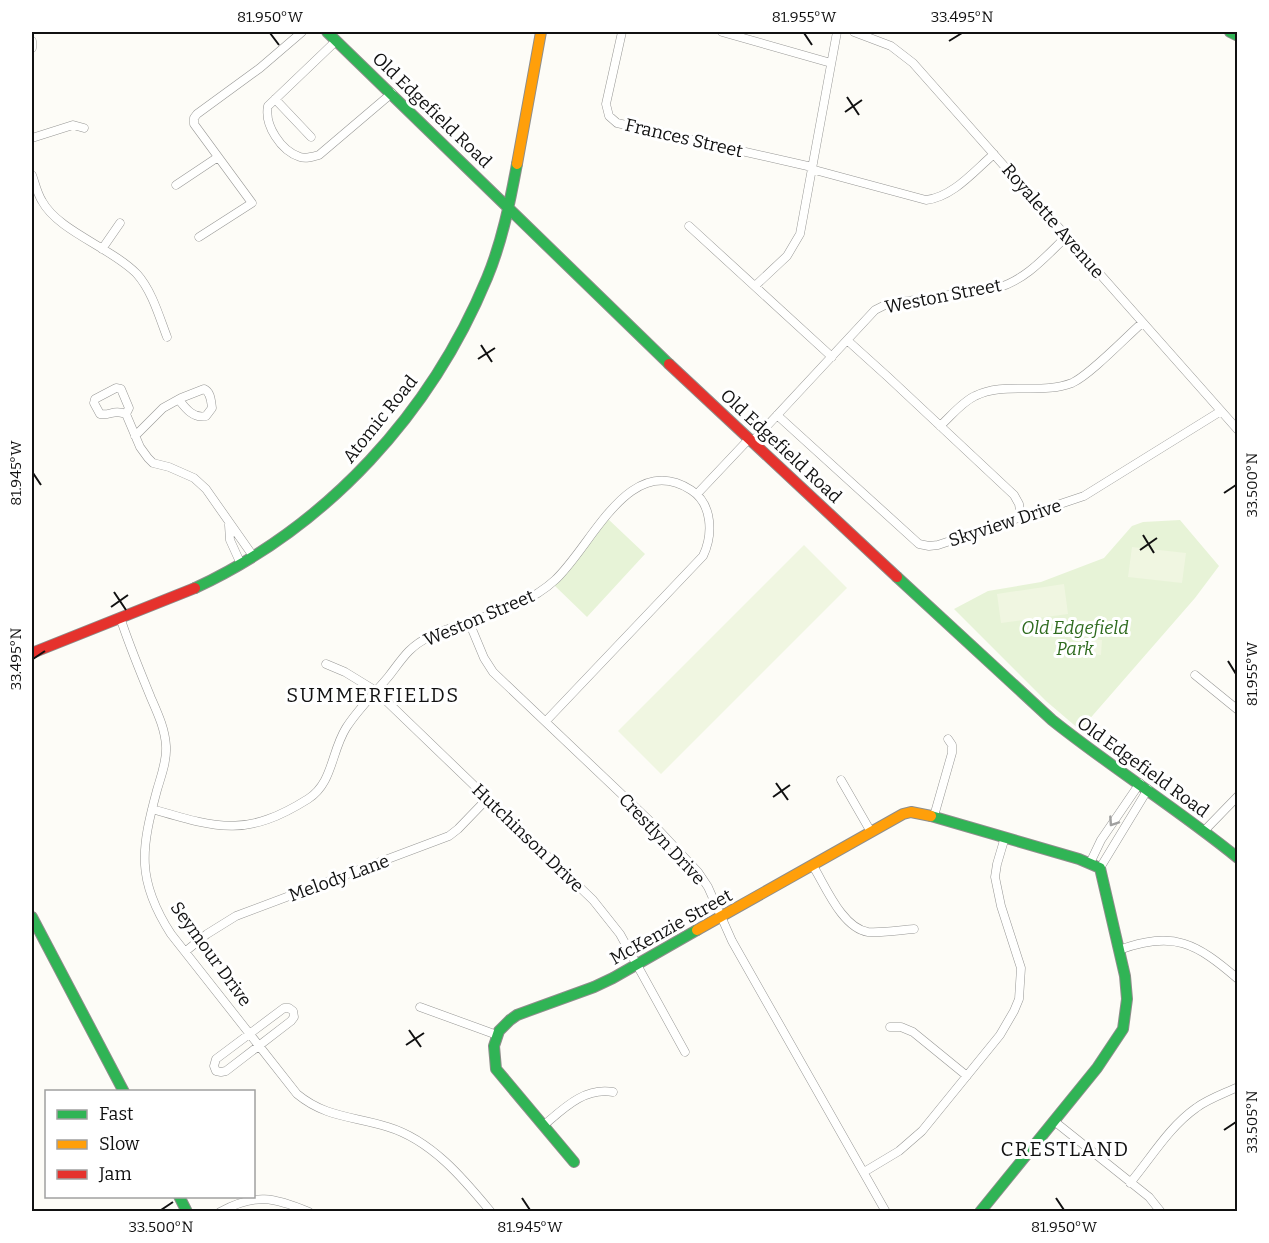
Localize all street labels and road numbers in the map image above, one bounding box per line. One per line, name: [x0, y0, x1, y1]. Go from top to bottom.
street label: Old Edgefield Road: [368, 47, 496, 173]
street label: Frances Street: [623, 114, 746, 162]
street label: Royalette Avenue: [997, 159, 1109, 283]
street label: Weston Street: [883, 274, 1003, 318]
street label: Atomic Road: [338, 370, 422, 467]
street label: Old Edgefield Road: [716, 384, 846, 508]
street label: Skyview Drive: [946, 494, 1064, 552]
street label: Weston Street: [420, 585, 538, 651]
street label: Old Edgefield Road: [1073, 712, 1213, 822]
street label: Hutchinson Drive: [468, 779, 588, 897]
street label: Crestlyn Drive: [614, 789, 710, 889]
street label: Melody Lane: [286, 850, 392, 906]
street label: McKenzie Street: [606, 884, 736, 970]
street label: Seymour Drive: [166, 897, 256, 1011]

